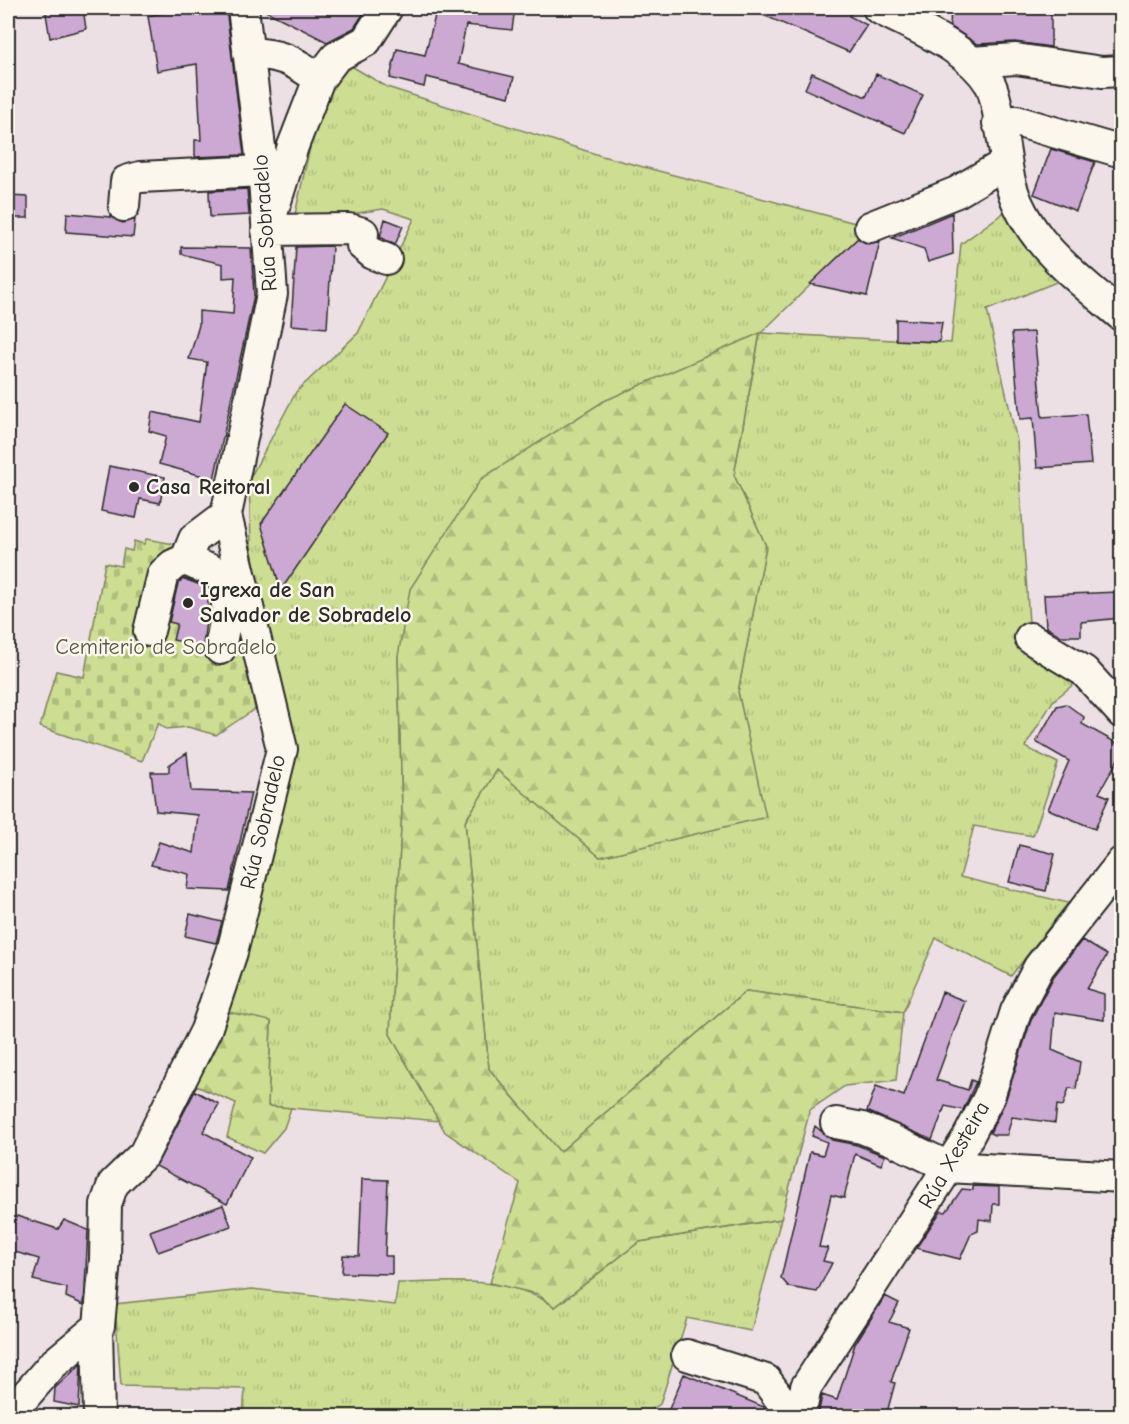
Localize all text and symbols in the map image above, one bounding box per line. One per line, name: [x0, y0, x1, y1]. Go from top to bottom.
street label: Rúa Sobradelo: [247, 154, 283, 292]
place label: Casa Reitoral: [146, 474, 270, 500]
marker: Casa Reitoral: [127, 480, 141, 494]
place label: Igrexa de San Salvador de Sobradelo: [200, 577, 411, 628]
marker: Igrexa de San Salvador de Sobradelo: [181, 596, 195, 610]
park label: Cemiterio de Sobradelo: [55, 634, 277, 660]
street label: Rúa Sobradelo: [235, 752, 291, 892]
street label: Rúa Xesteira: [913, 1097, 995, 1213]

